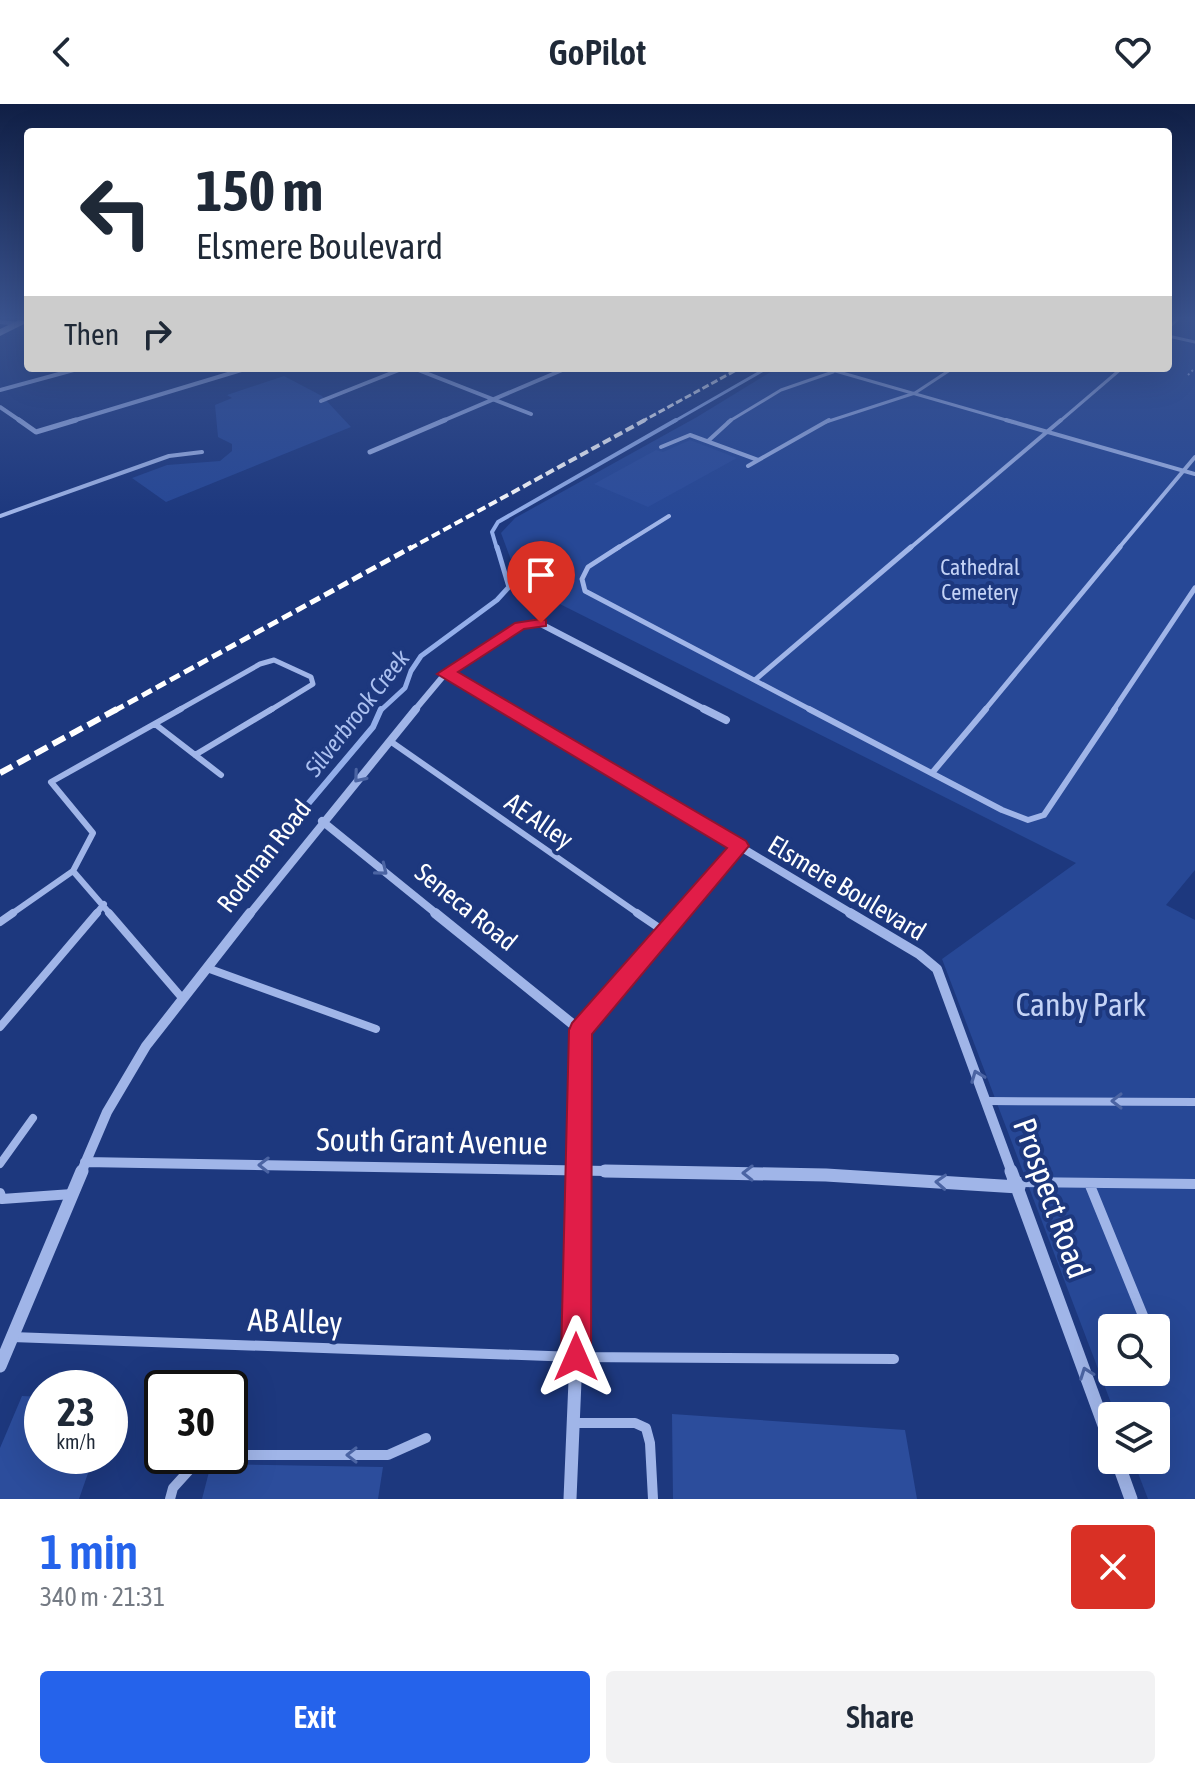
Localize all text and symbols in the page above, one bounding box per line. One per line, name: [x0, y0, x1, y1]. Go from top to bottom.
icon: back: [40, 30, 84, 74]
icon: heart: [1111, 30, 1155, 74]
text: GoPilot: [549, 31, 646, 73]
text: 150 m: [196, 159, 323, 223]
icon: left: [64, 160, 168, 264]
text: Elsmere Boulevard: [196, 225, 443, 267]
icon: right: [135, 312, 179, 356]
text: Then: [64, 317, 119, 351]
pin: [507, 541, 575, 623]
icon: arrive: [519, 553, 563, 597]
park label: Cathedral Cemetery: [940, 554, 1020, 605]
water label: Silverbrook Creek: [299, 644, 415, 782]
one-way arrow: [354, 768, 369, 782]
street label: AE Alley: [499, 787, 579, 855]
street label: Rodman Road: [211, 794, 317, 918]
street label: Elsmere Boulevard: [763, 829, 931, 947]
street label: Seneca Road: [409, 857, 523, 957]
one-way arrow: [373, 860, 388, 875]
park label: Canby Park: [1016, 986, 1146, 1023]
one-way arrow: [970, 1070, 987, 1084]
one-way arrow: [1110, 1092, 1123, 1110]
street label: Prospect Road: [1006, 1113, 1098, 1283]
street label: South Grant Avenue: [316, 1120, 548, 1162]
one-way arrow: [257, 1156, 270, 1174]
one-way arrow: [741, 1165, 754, 1182]
one-way arrow: [934, 1174, 947, 1191]
street label: AB Alley: [247, 1301, 343, 1341]
map controls: [1098, 1314, 1170, 1474]
button: search: [1098, 1314, 1170, 1386]
position arrow: [534, 1315, 618, 1399]
one-way arrow: [1079, 1367, 1095, 1381]
speed limit sign: 30: [144, 1370, 248, 1474]
text: 23: [57, 1389, 95, 1434]
button: layers: [1098, 1402, 1170, 1474]
text: km/h: [56, 1430, 96, 1453]
one-way arrow: [345, 1446, 358, 1464]
text: 1 min: [40, 1524, 138, 1579]
button: close: [1071, 1525, 1155, 1609]
text: 340 m · 21:31: [40, 1582, 165, 1612]
button: Exit: [40, 1671, 590, 1763]
button: Share: [606, 1671, 1155, 1763]

